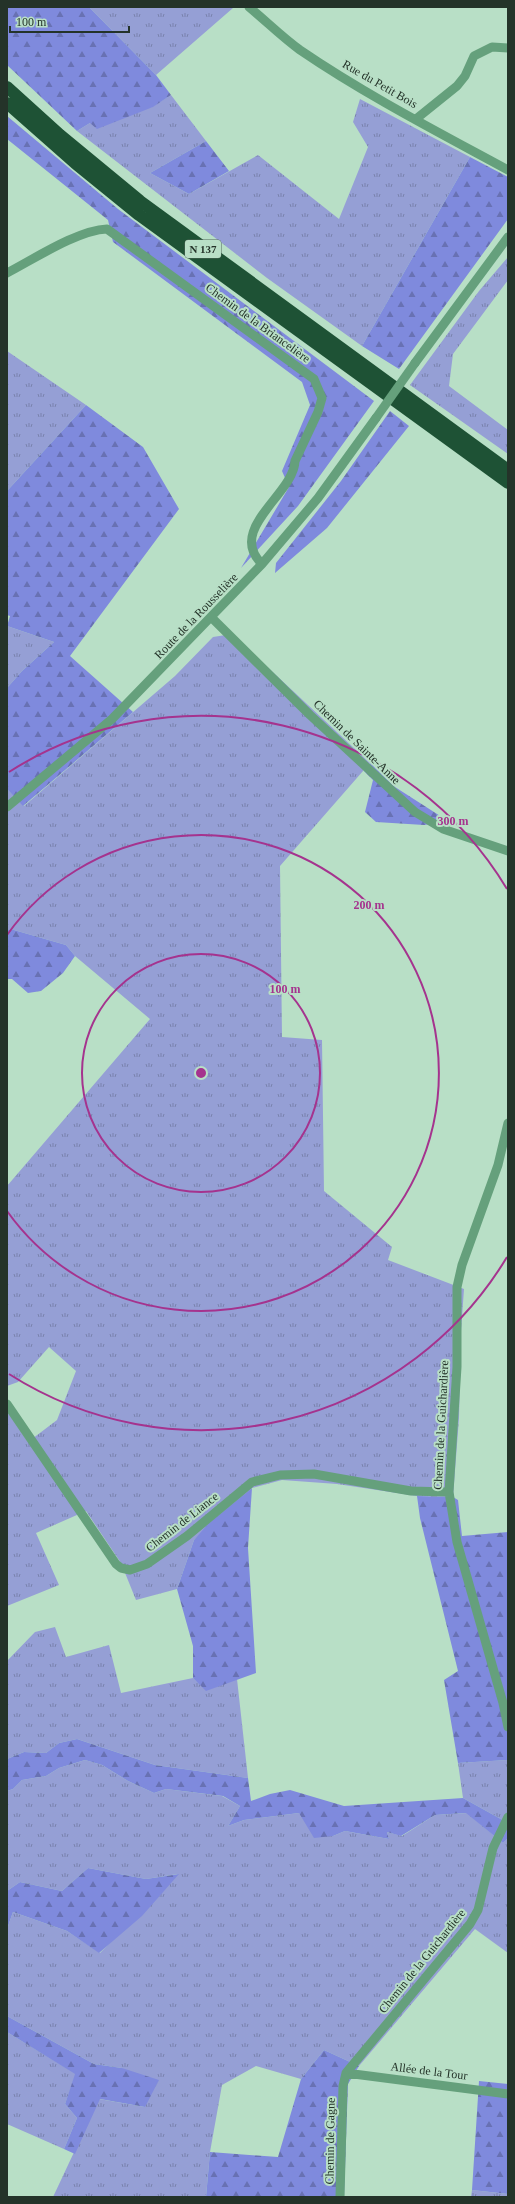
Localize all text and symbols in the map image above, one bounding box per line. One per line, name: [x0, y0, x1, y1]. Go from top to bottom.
scale bar: [10, 8, 129, 34]
text: 100 m: [16, 15, 47, 29]
street label: Rue du Petit Bois: [340, 57, 420, 111]
road number: N 137: [185, 240, 221, 258]
street label: Chemin de la Briancelière: [203, 280, 313, 366]
street label: Route de la Rousselière: [151, 570, 241, 662]
street label: Chemin de Sainte-Anne: [311, 697, 403, 787]
text: 300 m: [438, 814, 469, 828]
text: 200 m: [354, 898, 385, 912]
text: 100 m: [270, 982, 301, 996]
centre of rings: [194, 1066, 208, 1080]
street label: Chemin de la Guichardière: [431, 1360, 451, 1490]
street label: Chemin de Liance: [143, 1489, 221, 1555]
street label: Chemin de la Guichardière: [376, 1906, 468, 2016]
street label: Allée de la Tour: [390, 2059, 468, 2083]
street label: Chemin de Gagne: [322, 2098, 338, 2184]

